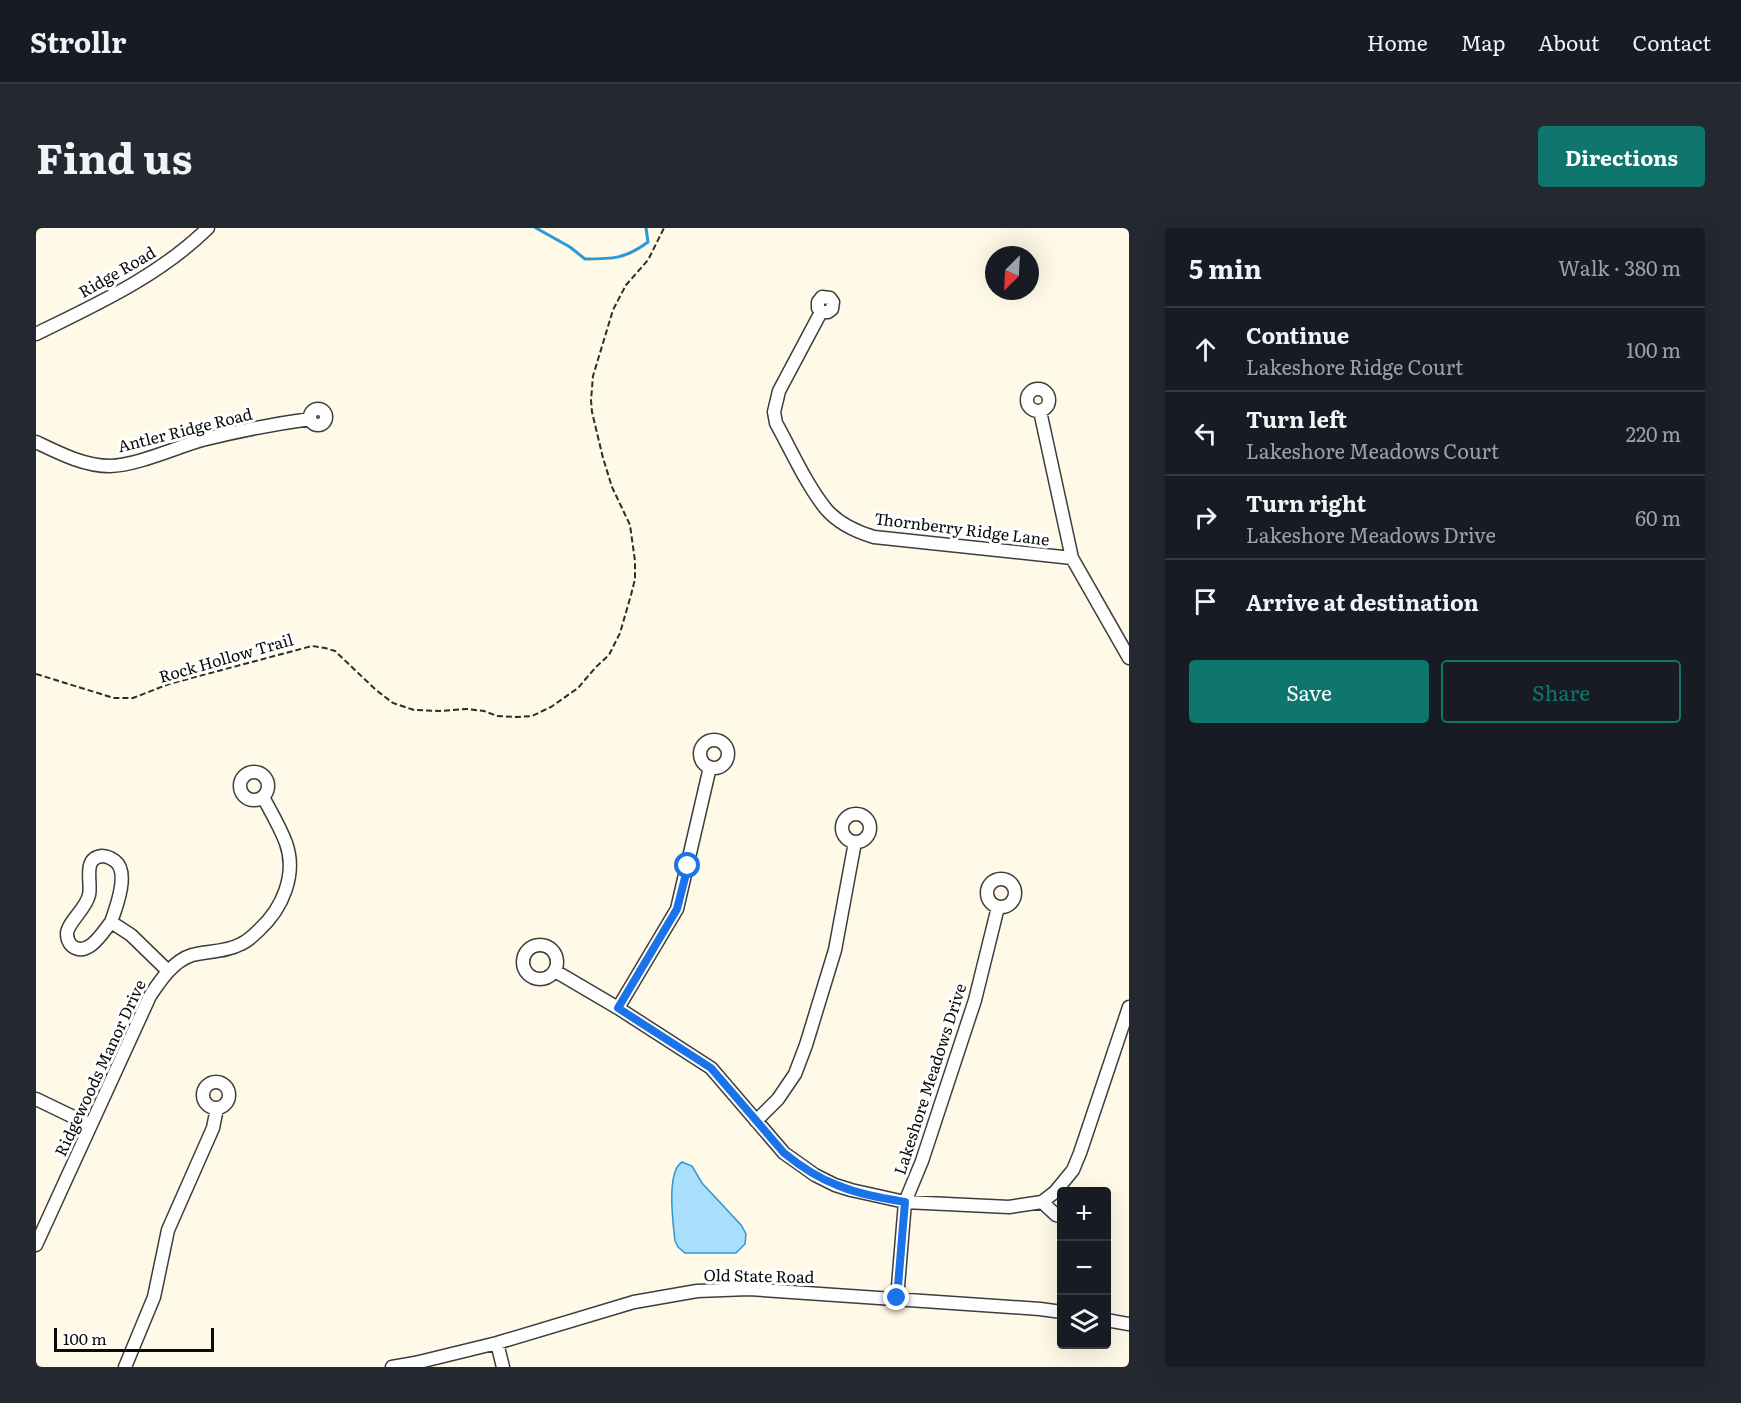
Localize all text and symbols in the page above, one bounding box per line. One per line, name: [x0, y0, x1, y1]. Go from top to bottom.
text: Strollr: [30, 20, 126, 62]
text: Home: [1367, 26, 1428, 57]
text: Map: [1461, 26, 1505, 57]
text: About: [1538, 26, 1600, 57]
text: Contact: [1633, 26, 1711, 57]
text: Find us: [36, 125, 193, 187]
button: Directions: [1538, 126, 1705, 187]
street label: Ridge Road: [73, 239, 160, 303]
north arrow: [985, 246, 1039, 300]
text: 5 min: [1189, 248, 1262, 287]
text: Walk · 380 m: [1558, 252, 1681, 282]
text: Continue: [1246, 318, 1349, 351]
icon: ahead: [1189, 333, 1222, 366]
text: 100 m: [1626, 334, 1681, 364]
text: Lakeshore Ridge Court: [1246, 351, 1463, 381]
street label: Antler Ridge Road: [115, 401, 255, 457]
text: Turn left: [1246, 402, 1347, 435]
icon: left: [1189, 417, 1222, 450]
text: 220 m: [1626, 418, 1681, 448]
text: Lakeshore Meadows Court: [1246, 435, 1499, 465]
text: Turn right: [1246, 486, 1366, 519]
icon: right: [1189, 501, 1222, 534]
text: 60 m: [1635, 502, 1681, 532]
street label: Thornberry Ridge Lane: [873, 505, 1051, 551]
text: Lakeshore Meadows Drive: [1246, 519, 1496, 549]
icon: arrive: [1189, 585, 1222, 618]
text: Arrive at destination: [1246, 585, 1479, 618]
street label: Rock Hollow Trail: [156, 626, 296, 688]
button: Save: [1189, 660, 1429, 723]
button: Share: [1441, 660, 1681, 723]
route start: [674, 852, 700, 878]
street label: Ridgewoods Manor Drive: [48, 975, 151, 1160]
street label: Lakeshore Meadows Drive: [887, 980, 971, 1177]
map controls: [1057, 1187, 1111, 1349]
button: +: [1057, 1187, 1111, 1241]
button: −: [1057, 1241, 1111, 1295]
street label: Old State Road: [703, 1262, 815, 1288]
route end: [883, 1284, 909, 1310]
button: layers: [1057, 1295, 1111, 1349]
scale bar: [54, 1325, 214, 1352]
text: 100 m: [63, 1326, 107, 1350]

